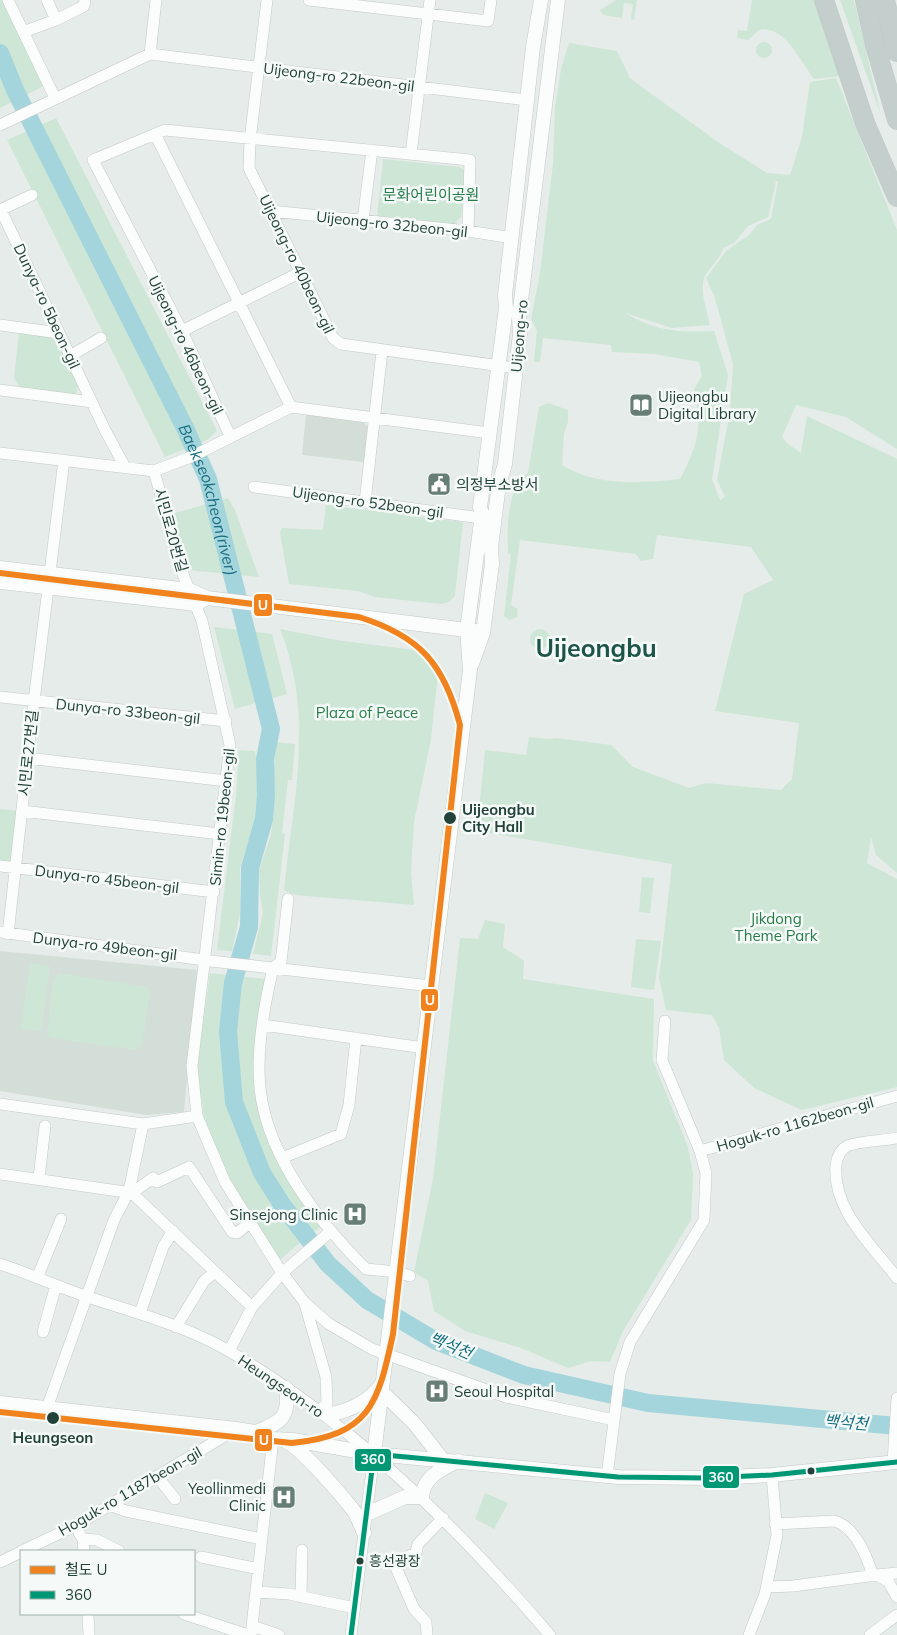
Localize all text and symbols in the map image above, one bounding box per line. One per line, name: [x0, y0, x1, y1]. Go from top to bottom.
street label: Uijeong-ro 22beon-gil: [262, 58, 416, 96]
park label: 문화어린이공원: [383, 185, 479, 204]
street label: Uijeong-ro 40beon-gil: [255, 191, 339, 337]
street label: Uijeong-ro 32beon-gil: [315, 207, 469, 241]
street label: Dunya-ro 5beon-gil: [10, 240, 84, 372]
street label: Uijeong-ro 46beon-gil: [144, 272, 228, 418]
street label: Uijeong-ro: [506, 299, 532, 373]
place label: Uijeongbu Digital Library: [658, 387, 756, 423]
library icon: Uijeongbu Digital Library: [628, 392, 654, 418]
water label: Baekseokcheon(river): [174, 421, 242, 578]
public building icon: 의정부소방서: [426, 471, 452, 497]
place label: 의정부소방서: [456, 475, 539, 494]
street label: Uijeong-ro 52beon-gil: [291, 482, 445, 522]
street label: 시민로20번길: [150, 486, 192, 574]
line badge: U: [253, 593, 273, 617]
text: U: [258, 596, 268, 614]
district label: Uijeongbu: [535, 632, 657, 663]
street label: Dunya-ro 33beon-gil: [55, 694, 201, 728]
park label: Plaza of Peace: [316, 703, 418, 722]
street label: 시민로27번길: [14, 709, 42, 797]
street label: Simin-ro 19beon-gil: [205, 747, 239, 887]
place label: Uijeongbu City Hall: [462, 800, 535, 836]
marker: Uijeongbu City Hall: [442, 810, 458, 826]
street label: Dunya-ro 45beon-gil: [34, 861, 180, 897]
park label: Jikdong Theme Park: [735, 909, 818, 945]
street label: Dunya-ro 49beon-gil: [32, 928, 178, 964]
line badge: U: [420, 988, 439, 1012]
text: U: [425, 991, 435, 1009]
street label: Hoguk-ro 1162beon-gil: [714, 1092, 876, 1156]
hospital icon: Sinsejong Clinic: [342, 1201, 368, 1227]
place label: Sinsejong Clinic: [230, 1205, 338, 1224]
water label: 백석천: [427, 1327, 477, 1364]
street label: Heungseon-ro: [234, 1350, 328, 1422]
hospital icon: Seoul Hospital: [424, 1378, 450, 1404]
place label: Seoul Hospital: [454, 1382, 554, 1401]
marker: Heungseon: [45, 1410, 61, 1426]
water label: 백석천: [823, 1410, 871, 1434]
place label: Heungseon: [13, 1428, 93, 1447]
line badge: U: [254, 1428, 273, 1452]
text: U: [259, 1431, 269, 1449]
street label: Hoguk-ro 1187beon-gil: [55, 1442, 205, 1540]
line badge: 360: [354, 1448, 392, 1472]
text: 360: [360, 1450, 386, 1468]
line badge: 360: [702, 1465, 740, 1489]
unlabelled marker: [806, 1466, 816, 1476]
text: 360: [708, 1468, 734, 1486]
place label: Yeollinmedi Clinic: [187, 1479, 266, 1515]
hospital icon: Yeollinmedi Clinic: [271, 1484, 297, 1510]
legend: [20, 1550, 195, 1615]
place label: 흥선광장: [369, 1552, 421, 1570]
marker: 흥선광장: [355, 1556, 365, 1566]
text: 철도 U: [65, 1560, 107, 1579]
text: 360: [65, 1585, 92, 1604]

